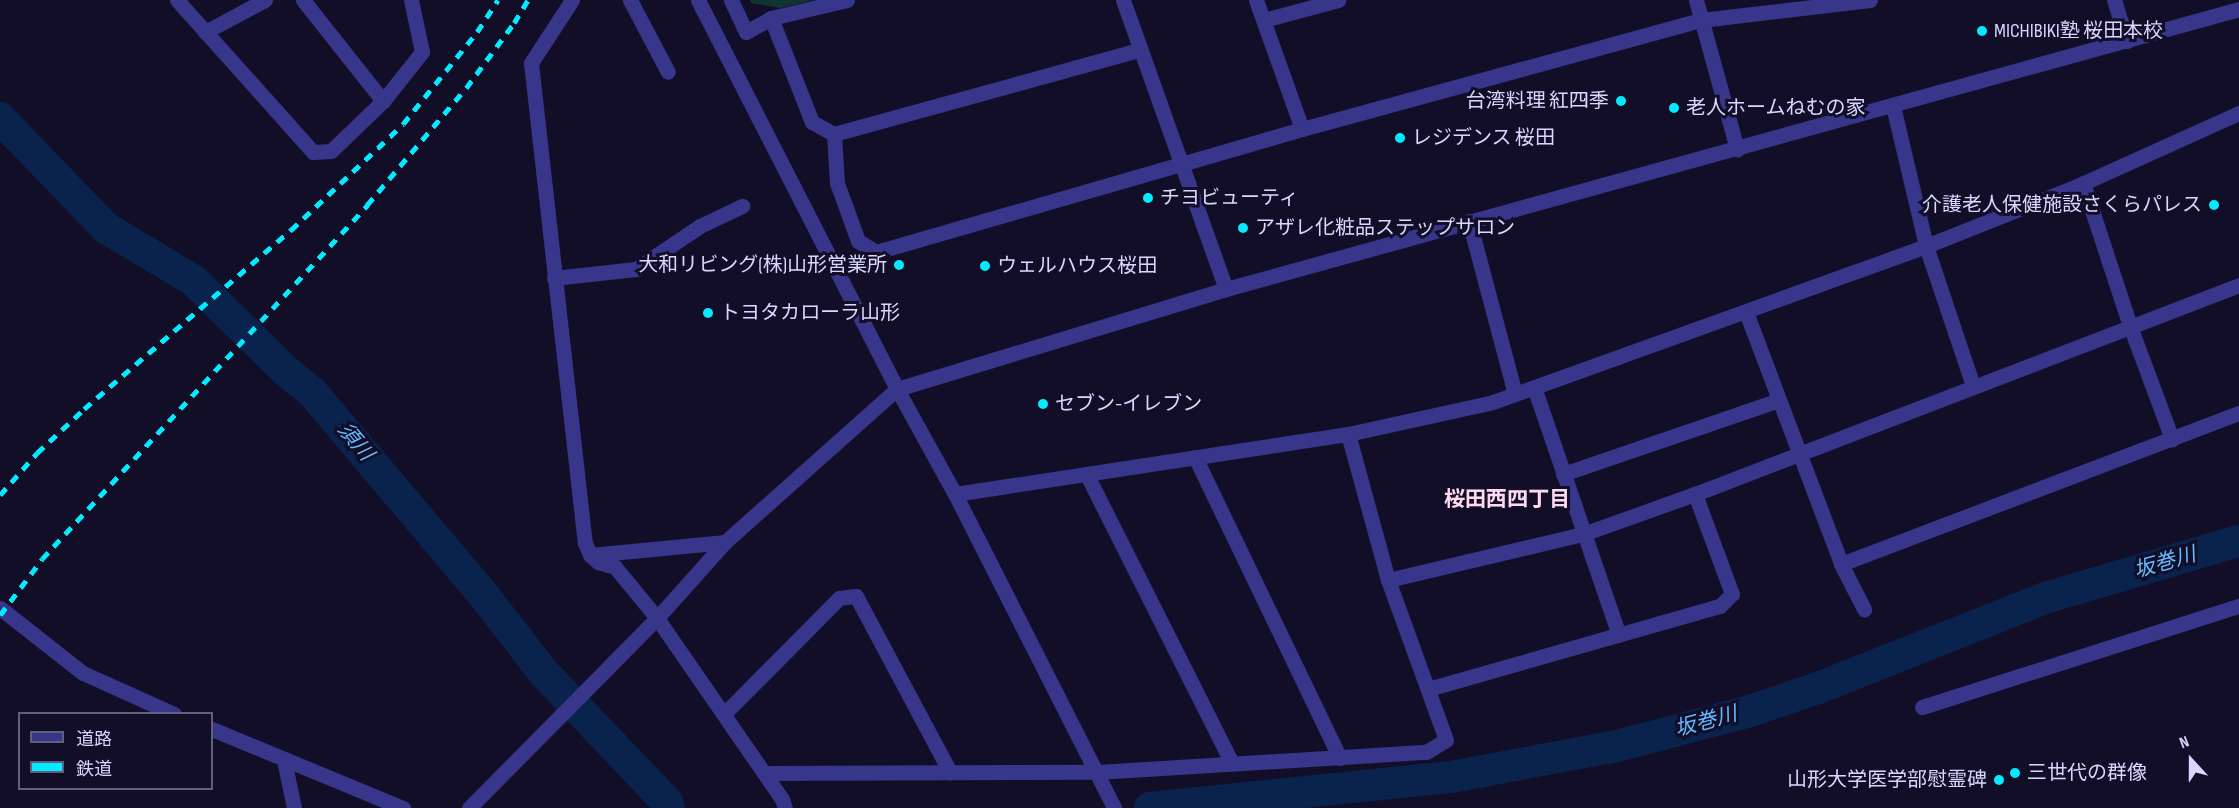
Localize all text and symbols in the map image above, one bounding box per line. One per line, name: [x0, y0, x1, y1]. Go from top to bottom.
place label: MICHIBIKI塾 桜田本校: [1994, 19, 2163, 43]
marker: MICHIBIKI塾 桜田本校: [1975, 24, 1989, 38]
place label: 台湾料理 紅四季: [1466, 89, 1609, 113]
marker: 台湾料理 紅四季: [1614, 94, 1628, 108]
place label: 老人ホームねむの家: [1686, 96, 1866, 120]
marker: 老人ホームねむの家: [1667, 101, 1681, 115]
place label: レジデンス 桜田: [1412, 126, 1555, 150]
marker: レジデンス 桜田: [1393, 131, 1407, 145]
place label: チヨビューティ: [1160, 186, 1300, 210]
marker: チヨビューティ: [1141, 191, 1155, 205]
place label: 介護老人保健施設さくらパレス: [1922, 193, 2202, 217]
marker: 介護老人保健施設さくらパレス: [2207, 198, 2221, 212]
place label: アザレ化粧品ステップサロン: [1255, 216, 1515, 240]
marker: アザレ化粧品ステップサロン: [1236, 221, 1250, 235]
place label: 大和リビング(株)山形営業所: [638, 253, 887, 277]
place label: ウェルハウス桜田: [997, 254, 1157, 278]
marker: 大和リビング(株)山形営業所: [892, 258, 906, 272]
marker: ウェルハウス桜田: [978, 259, 992, 273]
place label: トヨタカローラ山形: [720, 301, 900, 325]
marker: トヨタカローラ山形: [701, 306, 715, 320]
place label: セブン-イレブン: [1055, 392, 1202, 416]
marker: セブン-イレブン: [1036, 397, 1050, 411]
water label: 須川: [332, 418, 378, 466]
district label: 桜田西四丁目: [1444, 487, 1570, 513]
water label: 坂巻川: [2131, 542, 2199, 584]
water label: 坂巻川: [1672, 702, 1740, 742]
legend: [18, 712, 213, 790]
text: 道路: [76, 729, 112, 750]
north arrow: [2161, 730, 2221, 790]
text: N: [2177, 732, 2192, 753]
text: 鉄道: [76, 759, 112, 780]
place label: 三世代の群像: [2027, 761, 2147, 785]
marker: 三世代の群像: [2008, 766, 2022, 780]
place label: 山形大学医学部慰霊碑: [1787, 768, 1987, 792]
marker: 山形大学医学部慰霊碑: [1992, 773, 2006, 787]

